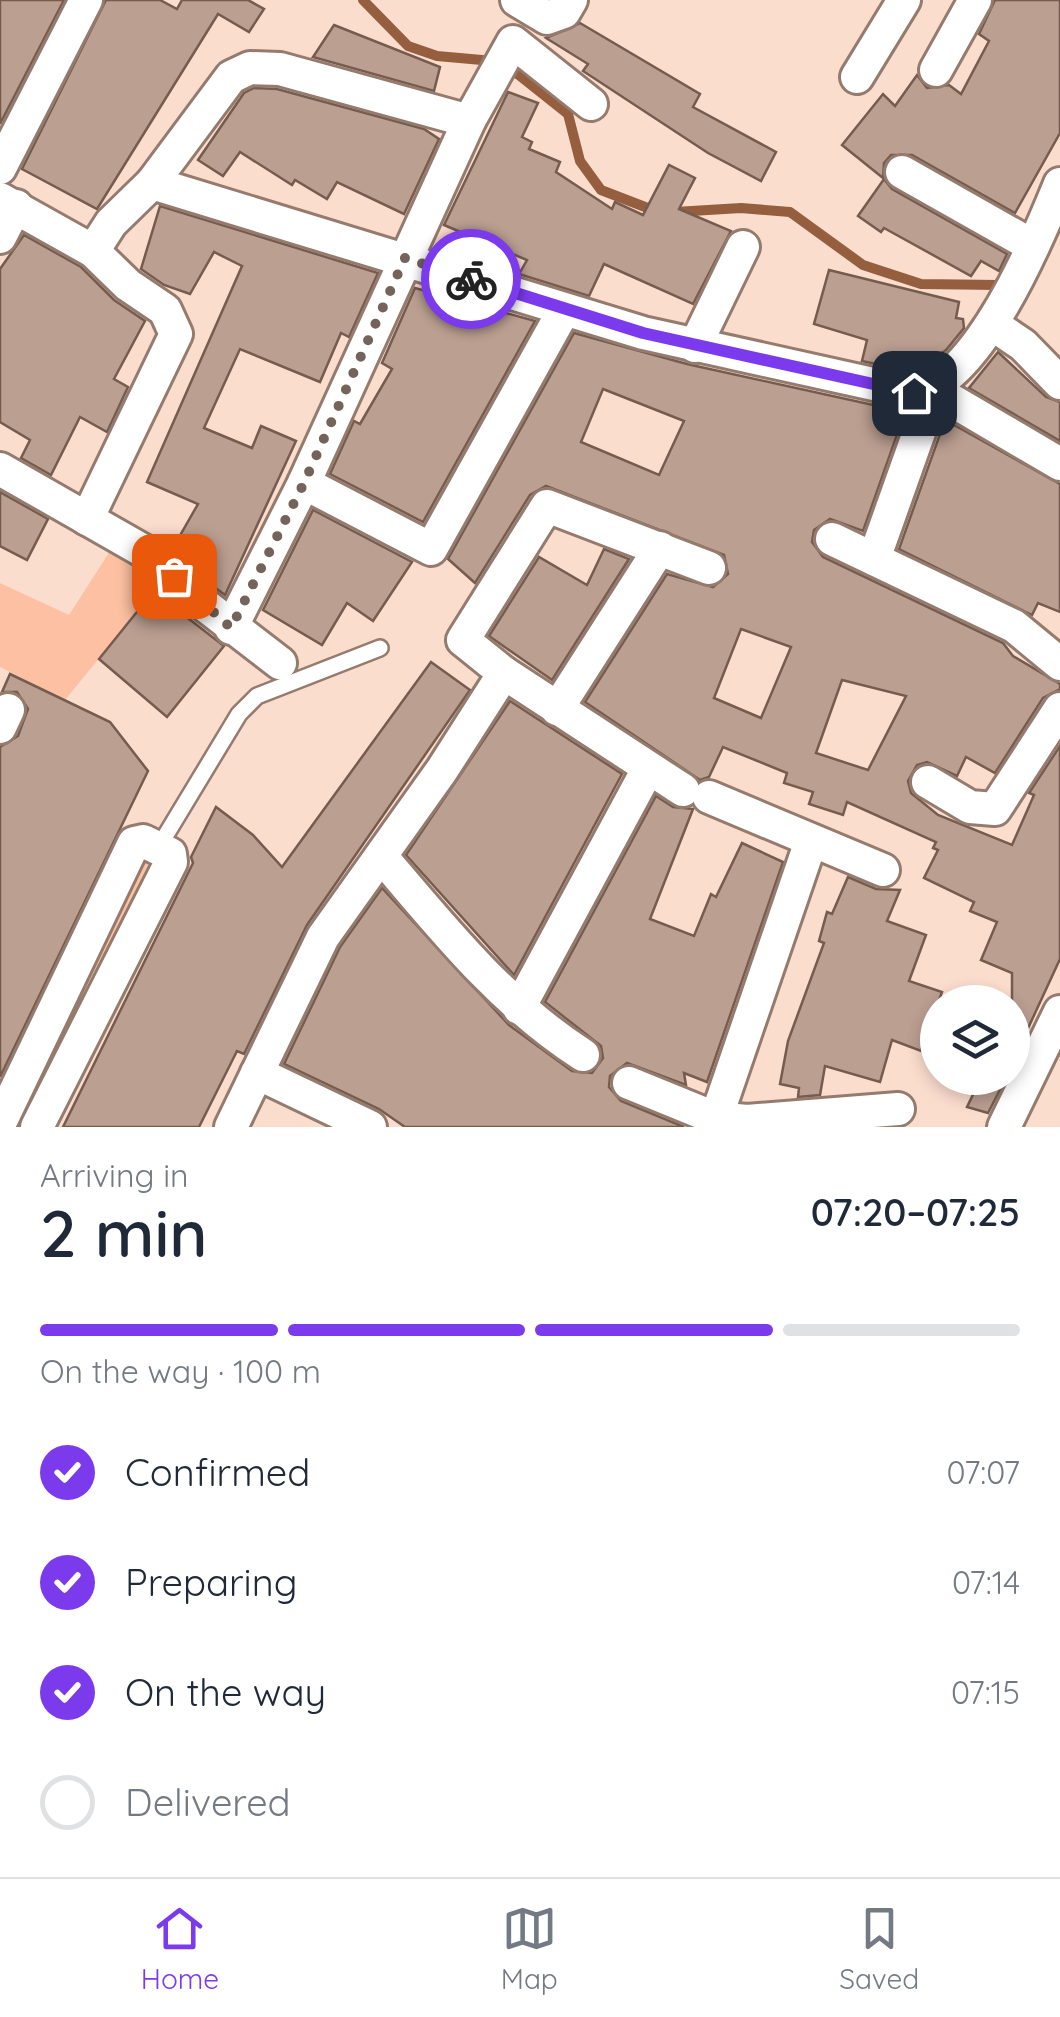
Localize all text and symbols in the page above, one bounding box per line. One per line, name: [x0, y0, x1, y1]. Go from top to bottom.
courier: [421, 229, 521, 329]
icon: bike: [444, 252, 499, 307]
pin: [872, 351, 957, 436]
icon: home: [887, 366, 942, 421]
pin: [132, 534, 217, 619]
icon: bag: [147, 549, 202, 604]
map controls: [920, 985, 1030, 1095]
button: layers: [920, 985, 1030, 1095]
text: Arriving in: [40, 1155, 189, 1195]
text: 07:20–07:25: [811, 1188, 1020, 1236]
text: 2 min: [40, 1192, 208, 1273]
text: On the way · 100 m: [40, 1351, 321, 1391]
icon: check: [40, 1445, 95, 1500]
text: Confirmed: [125, 1448, 310, 1496]
text: 07:07: [947, 1452, 1020, 1492]
icon: check: [40, 1555, 95, 1610]
text: Preparing: [125, 1558, 297, 1606]
text: 07:14: [952, 1562, 1020, 1602]
icon: check: [40, 1665, 95, 1720]
text: On the way: [125, 1668, 326, 1716]
text: 07:15: [951, 1672, 1020, 1712]
text: Delivered: [125, 1778, 291, 1826]
tab: Home: [141, 1901, 219, 1996]
tab: Map: [501, 1901, 558, 1996]
tab: Saved: [839, 1901, 919, 1996]

